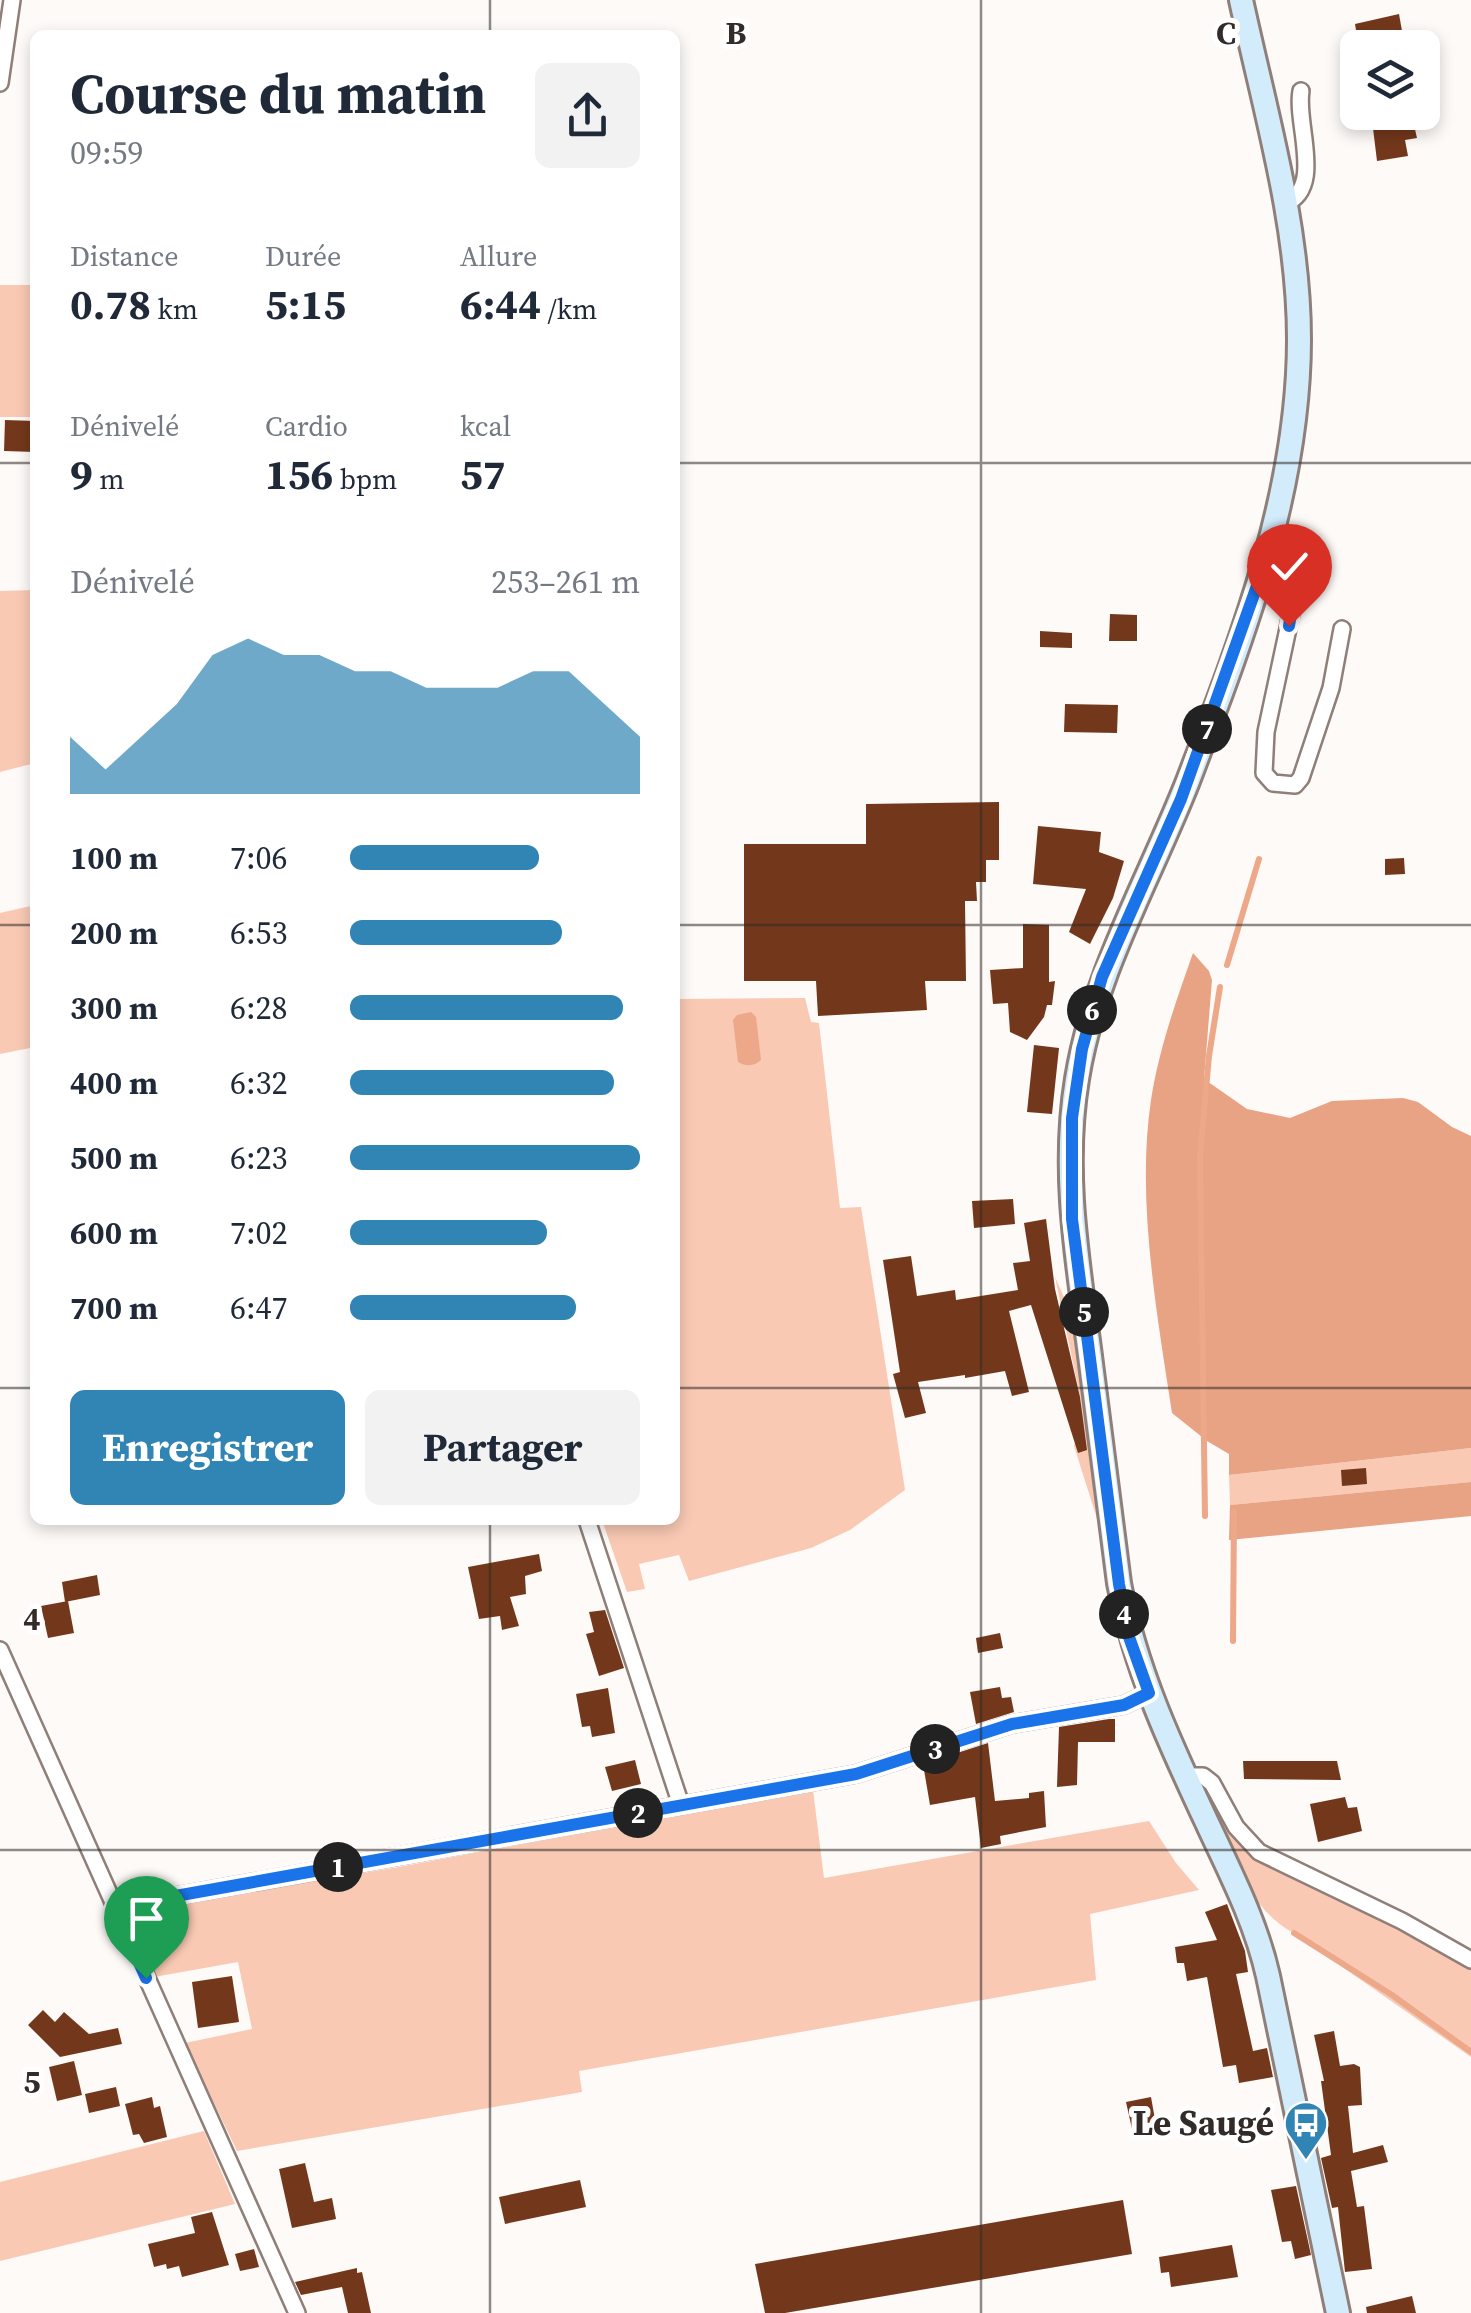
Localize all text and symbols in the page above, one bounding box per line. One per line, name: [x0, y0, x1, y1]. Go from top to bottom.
text: B: [726, 11, 747, 55]
text: C: [1216, 11, 1236, 55]
map controls: [1340, 30, 1440, 130]
button: layers: [1340, 30, 1440, 130]
text: Course du matin: [70, 56, 486, 131]
button: share: [535, 63, 640, 168]
text: 09:59: [70, 131, 144, 175]
text: Distance: [70, 237, 179, 275]
text: Durée: [265, 237, 341, 275]
text: Allure: [460, 237, 537, 275]
text: 0.78: [70, 275, 151, 333]
text: 5:15: [265, 275, 346, 333]
text: 6:44: [460, 275, 541, 333]
text: km: [151, 290, 198, 328]
text: /km: [541, 290, 597, 328]
text: Dénivelé: [70, 407, 179, 445]
text: Cardio: [265, 407, 348, 445]
text: kcal: [460, 407, 511, 445]
text: 9: [70, 445, 93, 503]
text: 156: [265, 445, 333, 503]
text: 57: [460, 445, 506, 503]
text: m: [93, 460, 125, 498]
text: bpm: [333, 460, 397, 498]
pin: [1247, 524, 1332, 627]
icon: check: [1262, 539, 1317, 594]
text: Dénivelé: [70, 560, 195, 604]
text: 253–261 m: [491, 560, 640, 604]
pin: 7: [1182, 704, 1232, 754]
text: 7: [1199, 710, 1215, 748]
text: 100 m: [70, 836, 158, 880]
text: 7:06: [230, 836, 288, 880]
text: 200 m: [70, 911, 158, 955]
text: 6:53: [230, 911, 288, 955]
pin: 6: [1067, 985, 1117, 1035]
text: 300 m: [70, 986, 158, 1030]
text: 6:28: [230, 986, 288, 1030]
text: 6: [1084, 991, 1100, 1029]
text: 400 m: [70, 1061, 158, 1105]
text: 6:32: [230, 1061, 288, 1105]
text: 500 m: [70, 1136, 158, 1180]
text: 6:23: [230, 1136, 288, 1180]
text: 600 m: [70, 1211, 158, 1255]
text: 7:02: [230, 1211, 288, 1255]
text: 700 m: [70, 1286, 158, 1330]
text: 6:47: [230, 1286, 288, 1330]
pin: 5: [1059, 1287, 1109, 1337]
text: 5: [1076, 1293, 1092, 1331]
button: Enregistrer: [70, 1390, 345, 1505]
button: Partager: [365, 1390, 640, 1505]
pin: 4: [1099, 1589, 1149, 1639]
text: 4: [1116, 1595, 1132, 1633]
text: 4: [23, 1597, 41, 1641]
pin: 3: [910, 1724, 960, 1774]
text: 3: [927, 1730, 943, 1768]
pin: 2: [613, 1788, 663, 1838]
text: 2: [630, 1794, 646, 1832]
pin: 1: [313, 1842, 363, 1892]
text: 1: [330, 1848, 346, 1886]
pin: [104, 1876, 189, 1979]
icon: arrive: [119, 1891, 174, 1946]
text: 5: [23, 2060, 41, 2104]
place label: Le Saugé: [1133, 2099, 1274, 2147]
bus stop icon: Le Saugé: [1283, 2100, 1329, 2161]

